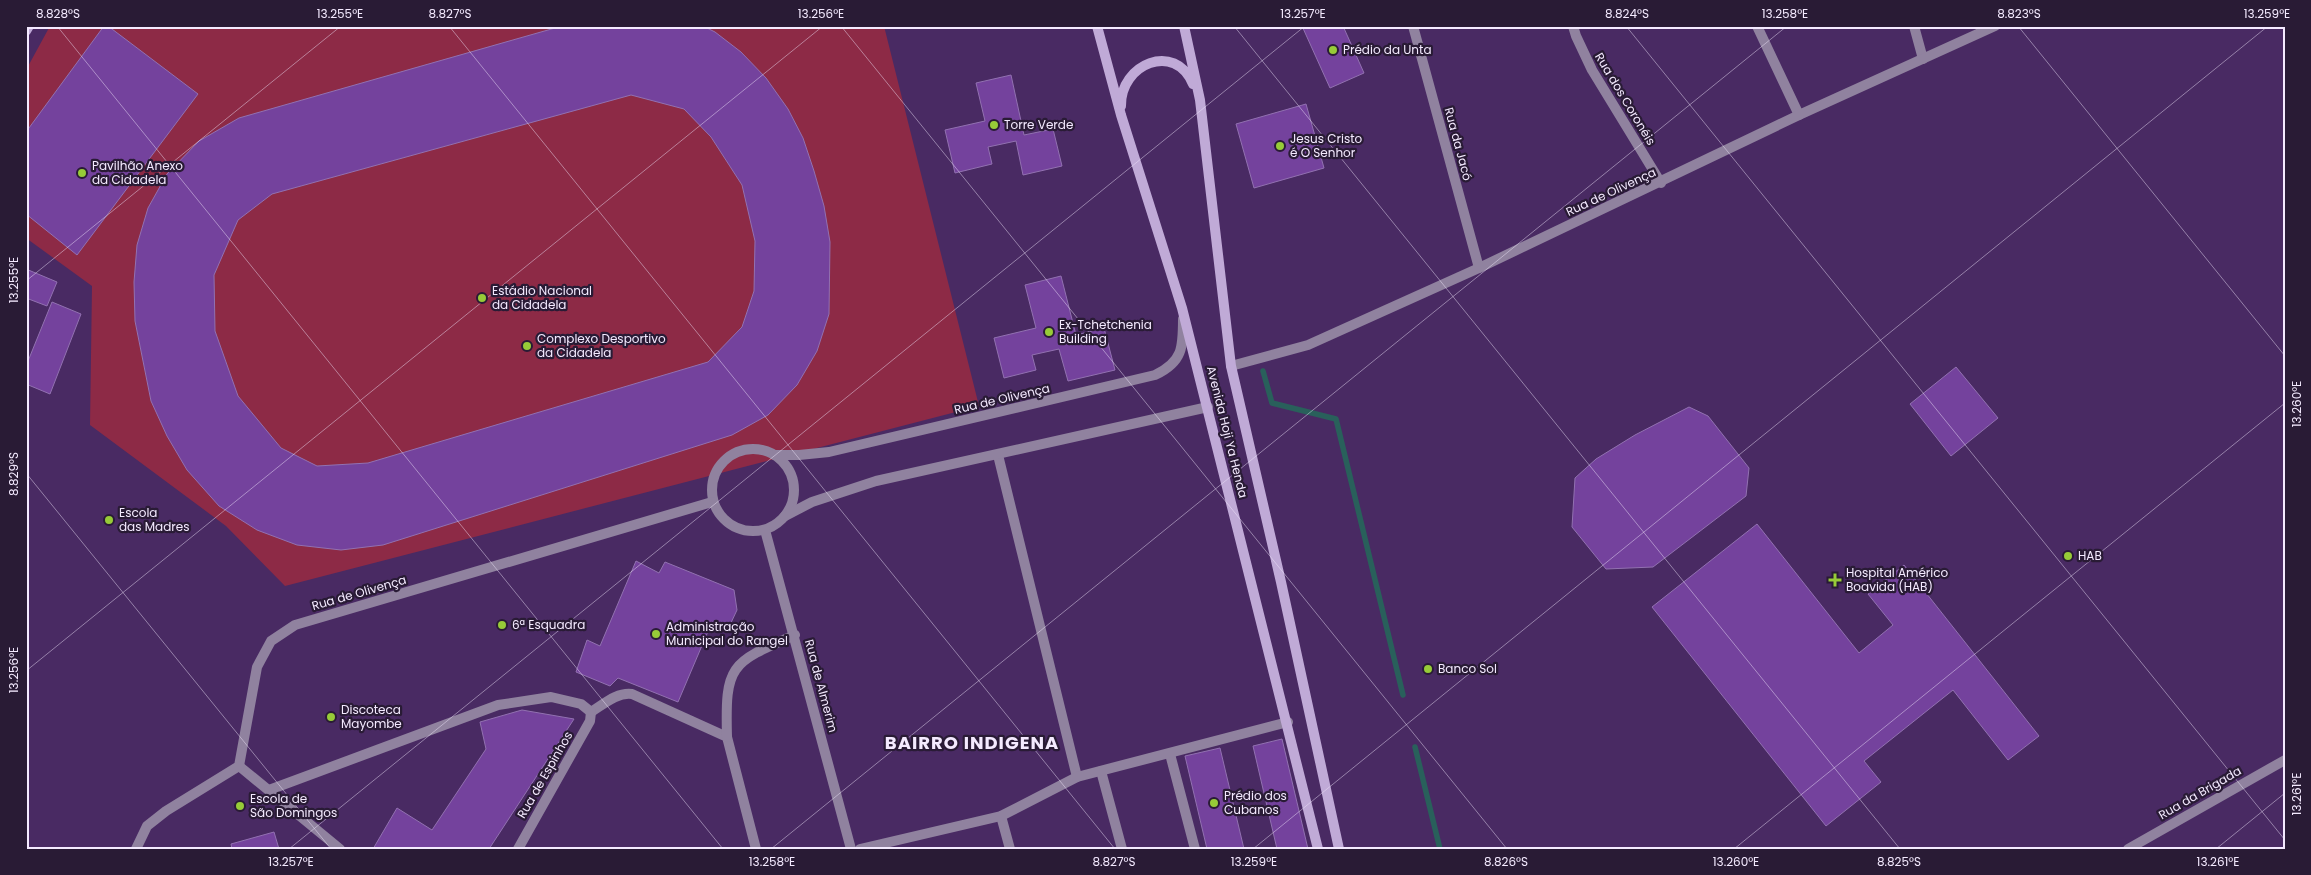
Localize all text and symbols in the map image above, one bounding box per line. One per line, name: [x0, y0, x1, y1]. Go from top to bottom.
text: 8.828°S: [36, 5, 80, 22]
text: 13.255°E: [317, 5, 363, 22]
text: 8.827°S: [428, 5, 472, 22]
text: 13.256°E: [798, 5, 844, 22]
text: 13.257°E: [1280, 5, 1326, 22]
text: 8.824°S: [1605, 5, 1649, 22]
text: 13.258°E: [1762, 5, 1808, 22]
text: 8.823°S: [1997, 5, 2041, 22]
text: 13.259°E: [2244, 5, 2290, 22]
place label: Prédio da Unta: [1343, 41, 1432, 58]
marker: Prédio da Unta: [1327, 44, 1339, 56]
street label: Rua dos Coronéis: [1591, 49, 1660, 148]
street label: Rua da Jacó: [1441, 105, 1477, 183]
place label: Torre Verde: [1004, 116, 1073, 133]
marker: Torre Verde: [988, 119, 1000, 131]
place label: Jesus Cristo é O Senhor: [1290, 130, 1363, 161]
marker: Jesus Cristo é O Senhor: [1274, 140, 1286, 152]
place label: Pavilhão Anexo da Cidadela: [92, 157, 183, 188]
street label: Rua de Olivença: [1563, 163, 1659, 220]
marker: Pavilhão Anexo da Cidadela: [76, 167, 88, 179]
text: 13.255°E: [5, 257, 22, 303]
place label: Estádio Nacional da Cidadela: [492, 282, 592, 313]
marker: Estádio Nacional da Cidadela: [476, 292, 488, 304]
place label: Ex-Tchetchenia Building: [1059, 316, 1152, 347]
marker: Ex-Tchetchenia Building: [1043, 326, 1055, 338]
place label: Complexo Desportivo da Cidadela: [537, 330, 666, 361]
marker: Complexo Desportivo da Cidadela: [521, 340, 533, 352]
street label: Avenida Hoji Ya Henda: [1203, 364, 1252, 500]
street label: Rua de Olivença: [952, 379, 1051, 418]
text: 13.260°E: [2288, 381, 2305, 427]
text: 8.829°S: [5, 452, 22, 496]
place label: Escola das Madres: [119, 504, 189, 535]
marker: Escola das Madres: [103, 514, 115, 526]
place label: HAB: [2078, 547, 2102, 564]
marker: HAB: [2062, 550, 2074, 562]
place label: Hospital Américo Boavida (HAB): [1846, 564, 1949, 595]
street label: Rua de Olivença: [310, 571, 408, 614]
marker: Hospital Américo Boavida (HAB): [1828, 573, 1842, 587]
place label: 6ª Esquadra: [512, 616, 585, 633]
place label: Administração Municipal do Rangel: [666, 618, 788, 649]
marker: 6ª Esquadra: [496, 619, 508, 631]
marker: Administração Municipal do Rangel: [650, 628, 662, 640]
street label: Rua de Almerim: [801, 637, 842, 734]
text: 13.256°E: [5, 647, 22, 693]
place label: Banco Sol: [1438, 660, 1497, 677]
marker: Banco Sol: [1422, 663, 1434, 675]
place label: Discoteca Mayombe: [341, 701, 402, 732]
marker: Discoteca Mayombe: [325, 711, 337, 723]
street label: Rua de Espinhos: [513, 728, 576, 821]
district label: BAIRRO INDIGENA: [885, 730, 1059, 755]
street label: Rua da Brigada: [2155, 762, 2244, 823]
text: 13.261°E: [2288, 773, 2305, 815]
place label: Prédio dos Cubanos: [1224, 787, 1287, 818]
place label: Escola de São Domingos: [250, 790, 337, 821]
marker: Prédio dos Cubanos: [1208, 797, 1220, 809]
marker: Escola de São Domingos: [234, 800, 246, 812]
text: 13.257°E: [268, 853, 314, 870]
text: 13.258°E: [749, 853, 795, 870]
text: 8.827°S: [1092, 853, 1136, 870]
text: 13.259°E: [1231, 853, 1277, 870]
text: 8.826°S: [1484, 853, 1528, 870]
text: 13.260°E: [1713, 853, 1759, 870]
text: 8.825°S: [1877, 853, 1921, 870]
text: 13.261°E: [2197, 853, 2239, 870]

